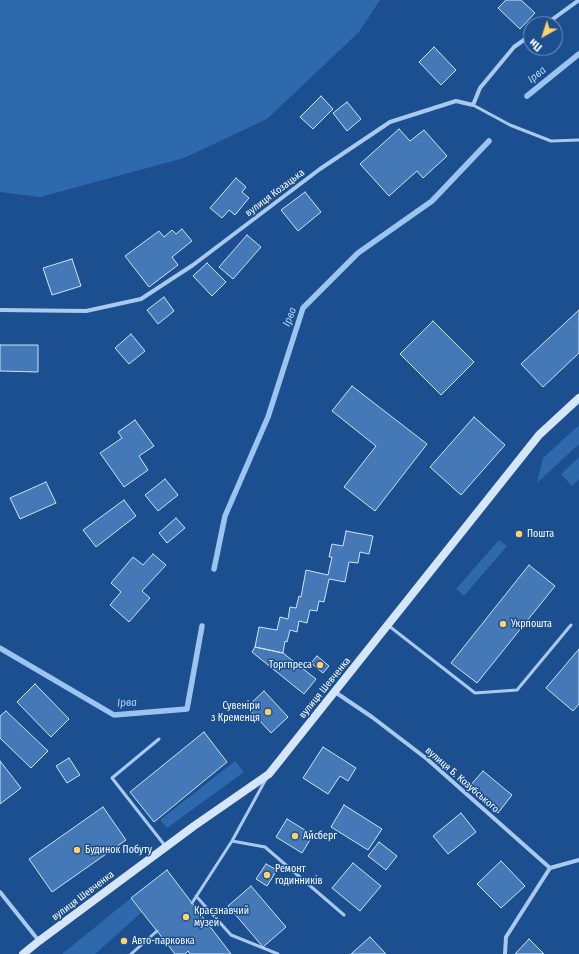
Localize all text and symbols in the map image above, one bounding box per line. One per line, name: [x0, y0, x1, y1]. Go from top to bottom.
north arrow: [523, 16, 563, 56]
text: Пн: [527, 36, 545, 54]
water label: Ірва: [525, 64, 549, 86]
street label: вулиця Козацька: [243, 167, 307, 219]
water label: Ірва: [280, 305, 300, 329]
place label: Пошта: [527, 528, 554, 540]
marker: Пошта: [514, 529, 524, 539]
place label: Укрпошта: [511, 618, 552, 630]
marker: Укрпошта: [498, 619, 508, 629]
street label: вулиця Шевченка: [297, 655, 353, 721]
place label: Торгпреса: [269, 659, 312, 671]
marker: Торгпреса: [315, 660, 325, 670]
water label: Ірва: [117, 696, 137, 710]
place label: Сувеніри з Кременця: [211, 700, 260, 724]
marker: Сувеніри з Кременця: [263, 707, 273, 717]
street label: вулиця Б. Козубського: [423, 745, 501, 815]
place label: Айсберг: [303, 830, 337, 842]
marker: Айсберг: [290, 831, 300, 841]
place label: Будинок Побуту: [85, 844, 152, 856]
marker: Будинок Побуту: [72, 845, 82, 855]
place label: Ремонт годинників: [275, 863, 322, 886]
street label: вулиця Шевченка: [49, 869, 117, 923]
marker: Ремонт годинників: [262, 870, 272, 880]
place label: Краєзнавчий музей: [194, 905, 249, 928]
marker: Краєзнавчий музей: [181, 912, 191, 922]
place label: Авто-парковка: [132, 935, 195, 947]
marker: Авто-парковка: [119, 936, 129, 946]

